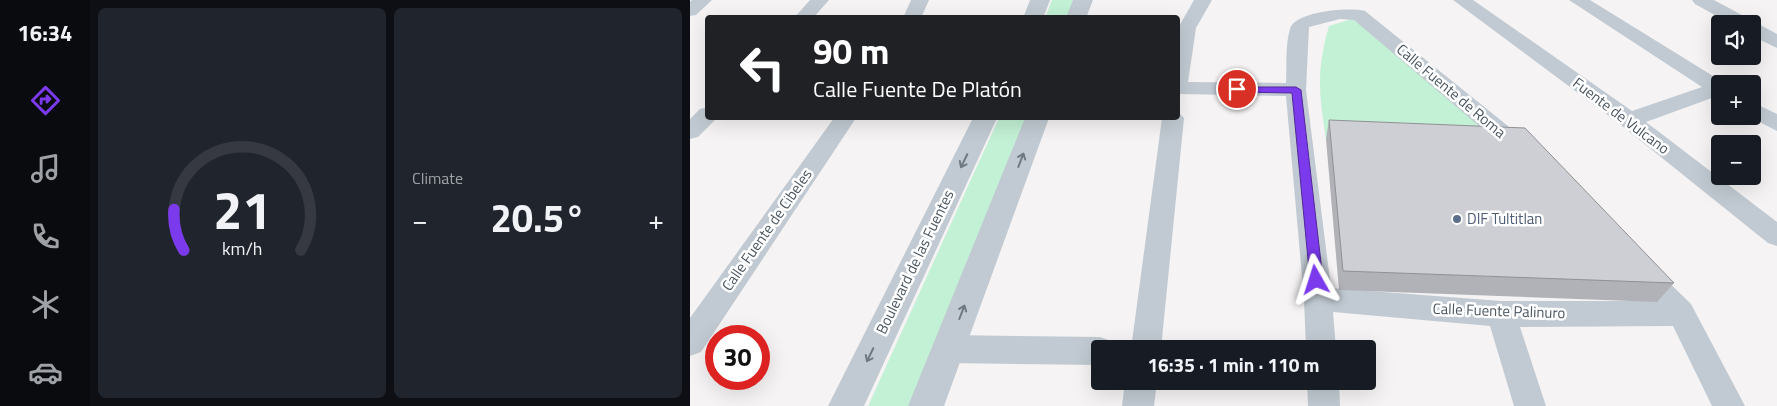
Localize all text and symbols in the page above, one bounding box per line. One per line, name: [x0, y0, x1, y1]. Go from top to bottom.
map controls: [1711, 15, 1761, 185]
button: sound: [1711, 15, 1761, 65]
text: 16:34: [18, 16, 72, 50]
text: 90 m: [813, 24, 889, 78]
icon: left: [730, 35, 795, 100]
street label: Calle Fuente de Roma: [1392, 38, 1511, 144]
pin: [1216, 68, 1258, 110]
text: Calle Fuente De Platón: [813, 72, 1022, 106]
street label: Fuente de Vulcano: [1568, 72, 1675, 160]
icon: arrive: [1223, 75, 1251, 103]
button: +: [1711, 75, 1761, 125]
icon: directions: [28, 83, 63, 118]
button: −: [1711, 135, 1761, 185]
icon: music: [28, 151, 63, 186]
one-way arrow: [1017, 153, 1026, 168]
one-way arrow: [959, 154, 969, 169]
street label: Calle Fuente de Cibeles: [716, 164, 817, 296]
text: Climate: [412, 166, 463, 190]
text: 21: [213, 170, 271, 249]
street label: Boulevard de las Fuentes: [870, 186, 960, 338]
text: 20.5°: [491, 189, 585, 247]
text: −: [412, 198, 428, 241]
text: +: [648, 198, 664, 241]
place label: DIF Tultitlan: [1467, 207, 1542, 230]
marker: DIF Tultitlan: [1451, 213, 1463, 225]
icon: phone: [28, 219, 63, 254]
text: km/h: [222, 235, 262, 262]
position arrow: [1289, 253, 1341, 305]
icon: climate: [28, 287, 63, 322]
street label: Calle Fuente Palinuro: [1432, 297, 1566, 324]
one-way arrow: [959, 304, 968, 319]
speed limit sign: 30: [705, 325, 770, 390]
one-way arrow: [865, 347, 875, 362]
text: 16:35 · 1 min · 110 m: [1147, 350, 1320, 379]
icon: car: [28, 355, 63, 390]

